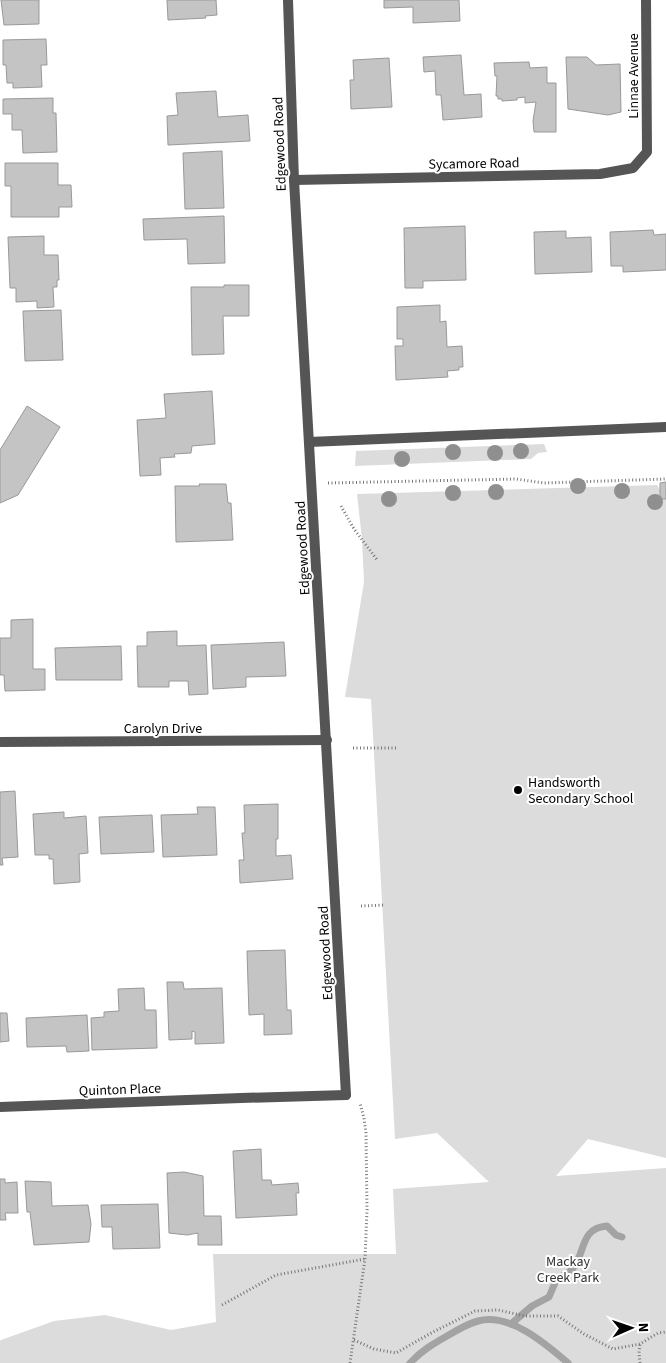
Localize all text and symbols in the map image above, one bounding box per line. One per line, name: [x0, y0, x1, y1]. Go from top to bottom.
street label: Linnae Avenue: [624, 33, 644, 119]
street label: Edgewood Road: [268, 96, 292, 192]
street label: Sycamore Road: [428, 153, 520, 175]
street label: Edgewood Road: [291, 500, 315, 596]
street label: Carolyn Drive: [124, 719, 202, 739]
place label: Handsworth Secondary School: [528, 773, 634, 809]
marker: Handsworth Secondary School: [512, 784, 524, 796]
street label: Edgewood Road: [314, 905, 338, 1001]
street label: Quinton Place: [79, 1079, 162, 1101]
park label: Mackay Creek Park: [537, 1252, 599, 1288]
north arrow: [606, 1303, 656, 1353]
text: N: [633, 1323, 653, 1333]

